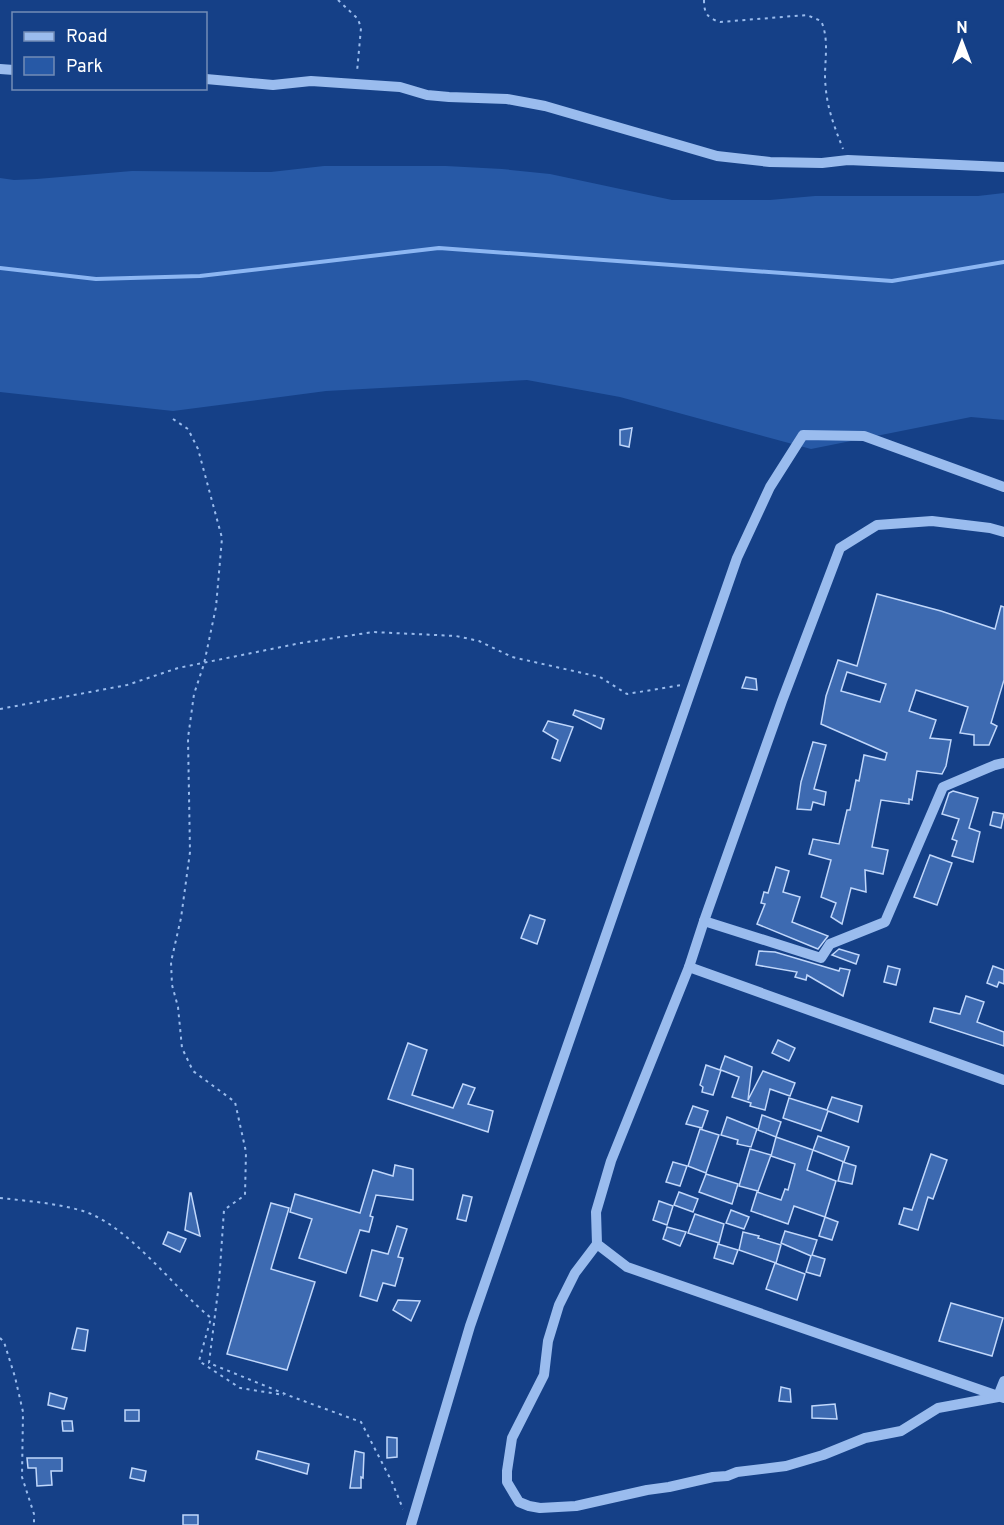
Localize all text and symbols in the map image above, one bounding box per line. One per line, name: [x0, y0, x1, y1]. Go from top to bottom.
legend: [12, 12, 207, 90]
north arrow: [932, 12, 992, 72]
text: N: [956, 19, 968, 39]
text: Road: [66, 26, 108, 49]
text: Park: [66, 56, 103, 79]

